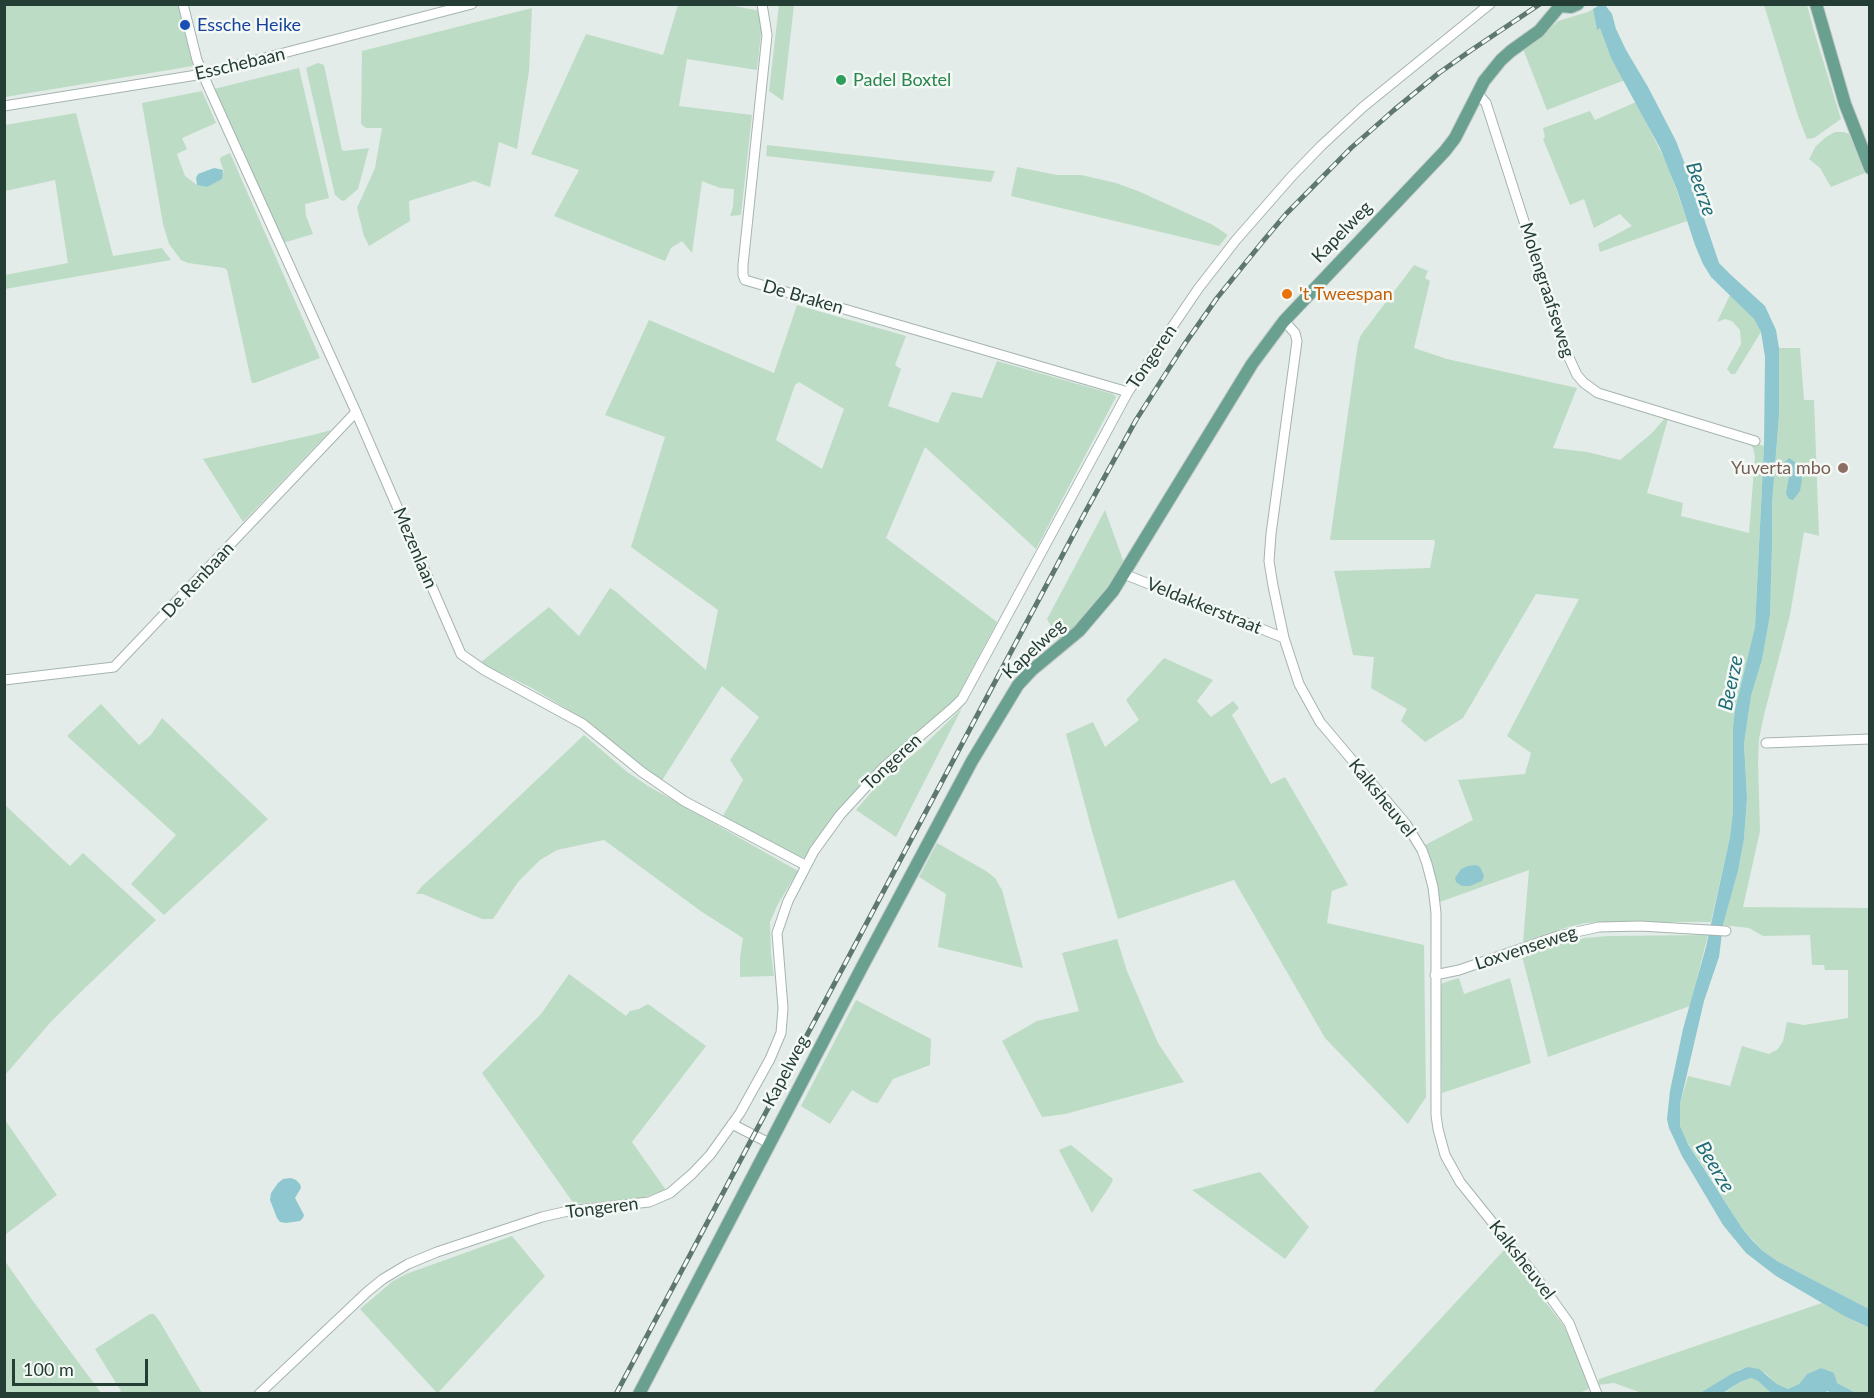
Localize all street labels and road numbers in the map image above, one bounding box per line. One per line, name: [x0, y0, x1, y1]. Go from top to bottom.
street label: Esschebaan: [193, 43, 287, 85]
street label: Kapelweg: [1307, 197, 1377, 267]
street label: Molengraafseweg: [1515, 220, 1579, 360]
street label: De Braken: [760, 275, 846, 319]
street label: Tongeren: [1123, 321, 1181, 393]
street label: Mezenlaan: [388, 504, 442, 592]
street label: De Renbaan: [157, 538, 239, 622]
street label: Veldakkerstraat: [1143, 573, 1265, 639]
street label: Kapelweg: [998, 615, 1070, 683]
street label: Tongeren: [858, 729, 926, 795]
street label: Kalksheuvel: [1344, 755, 1420, 841]
street label: Loxvenseweg: [1472, 921, 1580, 975]
street label: Kapelweg: [758, 1032, 814, 1110]
street label: Tongeren: [564, 1193, 640, 1223]
street label: Kalksheuvel: [1484, 1216, 1560, 1304]

